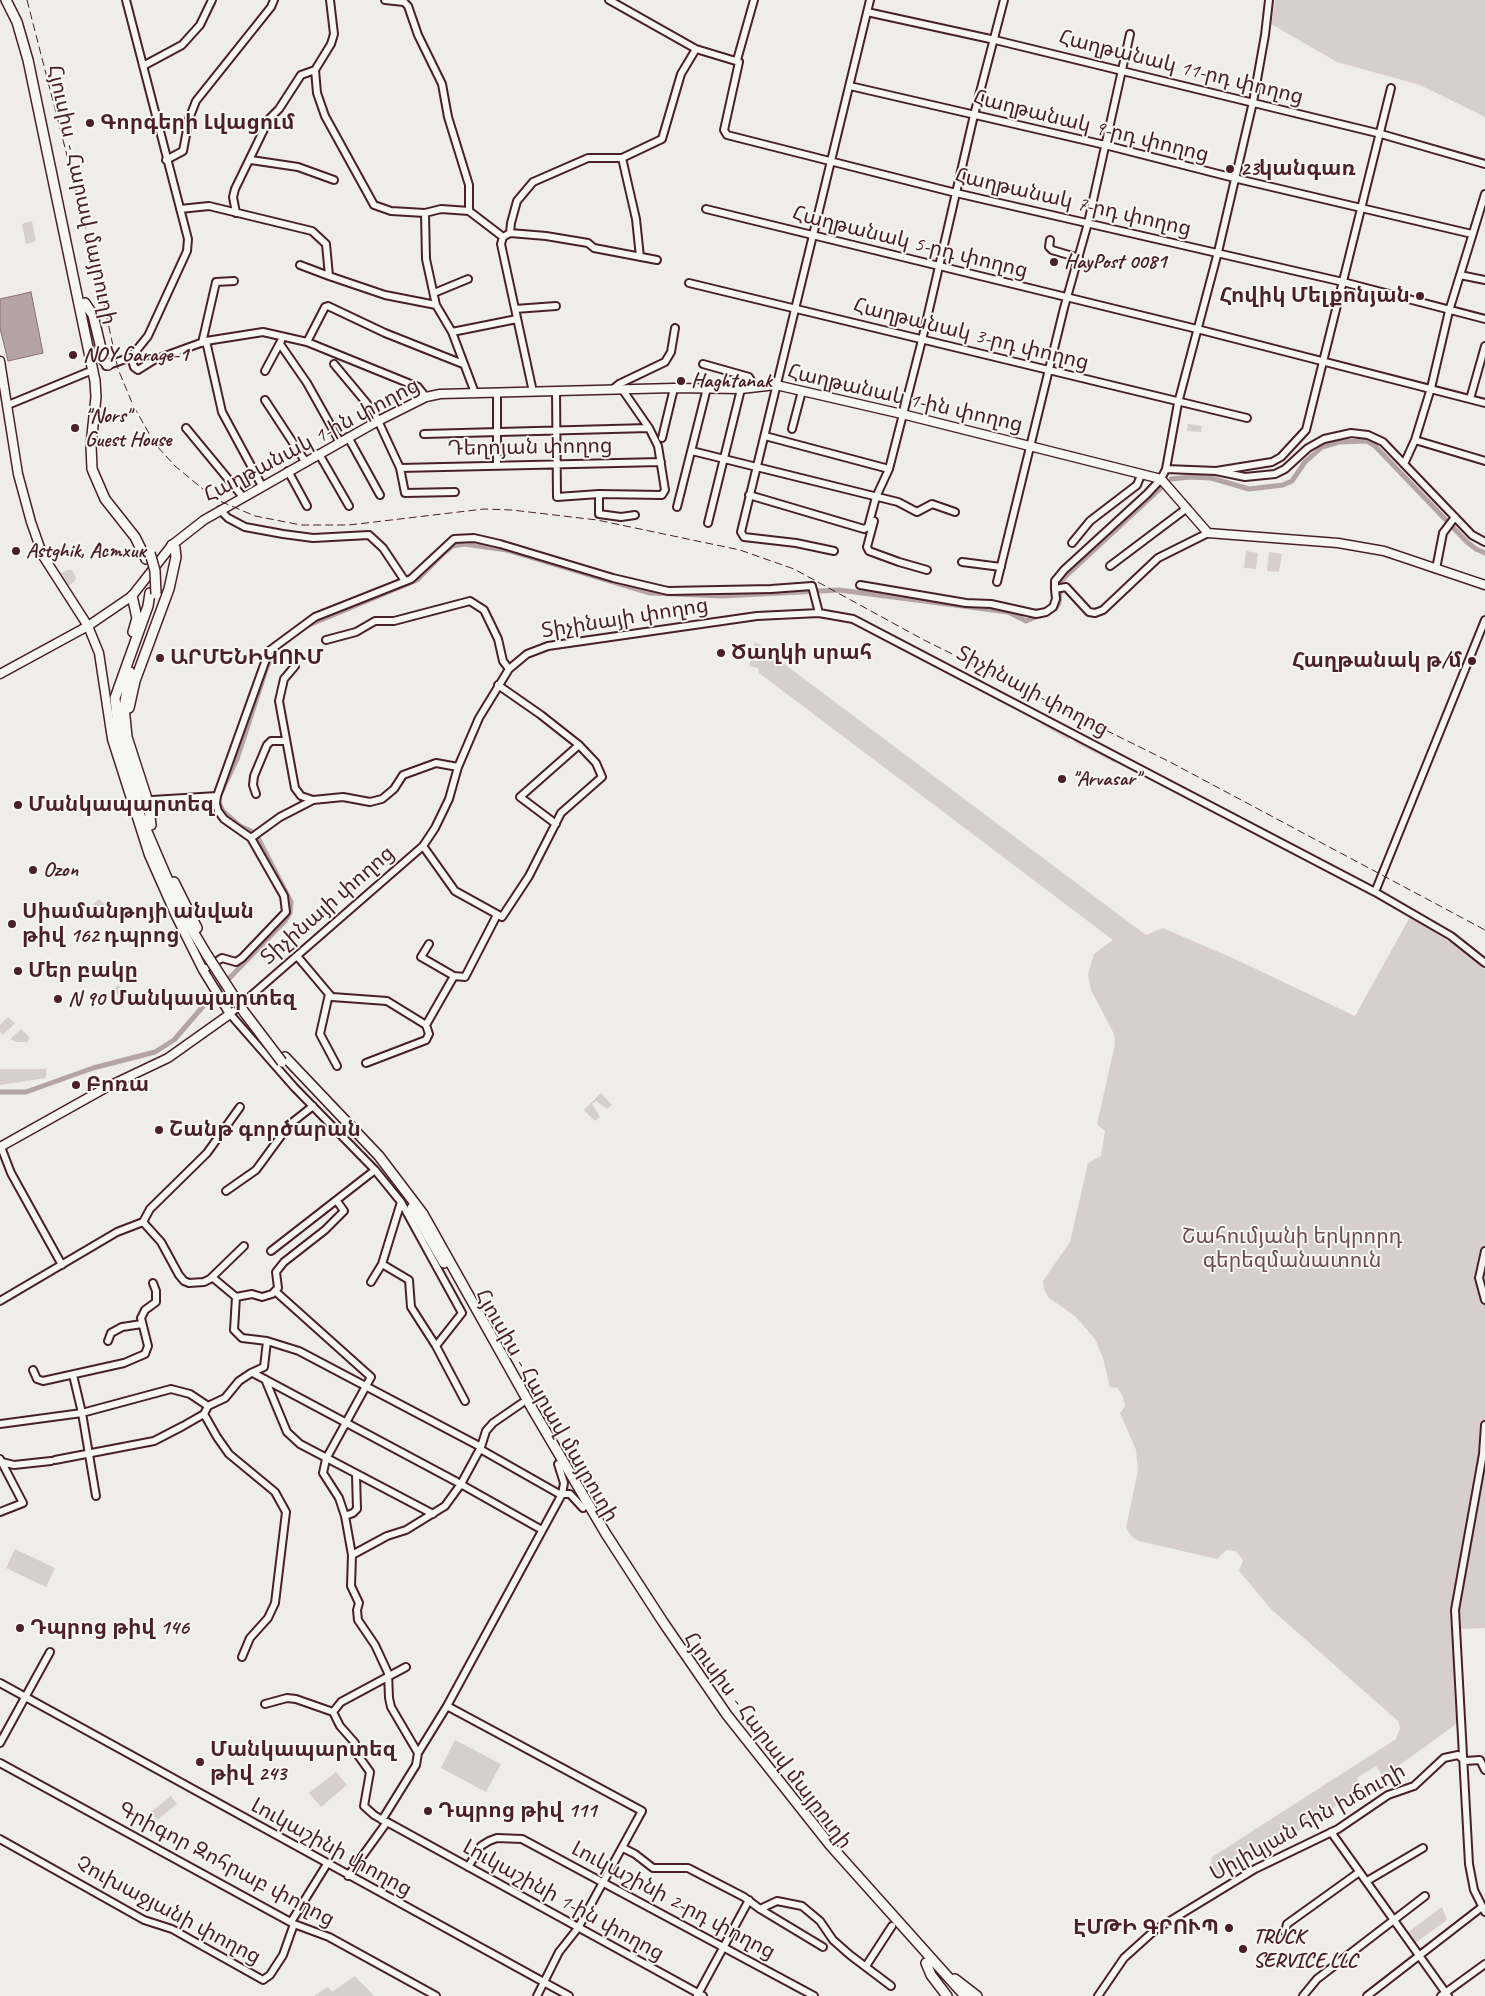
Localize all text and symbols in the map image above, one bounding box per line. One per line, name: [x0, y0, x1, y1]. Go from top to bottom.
street label: Հաղթանակ 11-րդ փողոց: [1056, 25, 1306, 111]
street label: Հյուսիս - Հարավ մայրուղի: [41, 63, 121, 327]
street label: Հաղթանակ 9-րդ փողոց: [971, 86, 1211, 168]
place label: Գորգերի Լվացում: [100, 110, 295, 136]
marker: Գորգերի Լվացում: [84, 117, 96, 129]
place label: 23կանգառ: [1240, 156, 1356, 182]
marker: 23կանգառ: [1224, 163, 1236, 175]
street label: Հաղթանակ 7-րդ փողոց: [952, 164, 1194, 242]
street label: Հաղթանակ 5-րդ փողոց: [790, 202, 1030, 284]
place label: HayPost 0081: [1064, 249, 1166, 275]
marker: HayPost 0081: [1048, 256, 1060, 268]
place label: Հովիկ Մելքոնյան: [1219, 283, 1410, 309]
marker: Հովիկ Մելքոնյան: [1414, 290, 1426, 302]
street label: Հաղթանակ 3-րդ փողոց: [851, 294, 1091, 376]
place label: NOY Garage-1: [83, 342, 189, 368]
marker: NOY Garage-1: [67, 349, 79, 361]
street label: Հաղթանակ 1-ին փողոց: [785, 360, 1025, 438]
place label: Haghtanak: [691, 368, 772, 394]
street label: Հաղթանակ 1-ին փողոց: [200, 373, 424, 509]
marker: Haghtanak: [675, 375, 687, 387]
place label: "Nors" Guest House: [85, 403, 171, 453]
marker: "Nors" Guest House: [69, 422, 81, 434]
street label: Դեղոյան փողոց: [447, 434, 613, 462]
place label: Astghik, Астхик: [26, 538, 146, 564]
marker: Astghik, Астхик: [10, 545, 22, 557]
street label: Տիչինայի փողոց: [540, 593, 710, 645]
place label: Ծաղկի սրահ: [731, 640, 872, 666]
street label: Տիչինայի փողոց: [952, 641, 1112, 743]
place label: ԱՐՄԵՆԻԿՈՒՄ: [170, 645, 324, 671]
marker: Ծաղկի սրահ: [715, 647, 727, 659]
place label: Հաղթանակ թ/մ: [1292, 648, 1462, 674]
marker: ԱՐՄԵՆԻԿՈՒՄ: [154, 652, 166, 664]
marker: Հաղթանակ թ/մ: [1466, 655, 1478, 667]
place label: "Arvasar": [1072, 766, 1140, 792]
marker: "Arvasar": [1056, 773, 1068, 785]
place label: Մանկապարտեզ: [28, 792, 214, 818]
marker: Մանկապարտեզ: [12, 799, 24, 811]
street label: Տիչինայի փողոց: [256, 841, 400, 971]
place label: Ozon: [43, 857, 78, 883]
marker: Ozon: [27, 864, 39, 876]
place label: Սիամանթոյի անվան թիվ 162 դպրոց: [22, 899, 254, 949]
marker: Սիամանթոյի անվան թիվ 162 դպրոց: [6, 918, 18, 930]
place label: Մեր բակը: [28, 958, 138, 984]
marker: Մեր բակը: [12, 965, 24, 977]
place label: N 90 Մանկապարտեզ: [68, 986, 296, 1012]
marker: N 90 Մանկապարտեզ: [52, 993, 64, 1005]
place label: Բոռա: [86, 1072, 149, 1098]
marker: Բոռա: [70, 1079, 82, 1091]
place label: Շանթ գործարան: [169, 1117, 361, 1143]
marker: Շանթ գործարան: [153, 1124, 165, 1136]
park label: Շահումյանի երկրորդ գերեզմանատուն: [1182, 1224, 1402, 1274]
street label: Հյուսիս - Հարավ մայրուղի: [469, 1285, 623, 1527]
place label: Դպրոց թիվ 146: [30, 1615, 189, 1641]
marker: Դպրոց թիվ 146: [14, 1622, 26, 1634]
street label: Հյուսիս - Հարավ մայրուղի: [677, 1628, 857, 1854]
place label: Մանկապարտեզ թիվ 243: [210, 1737, 396, 1787]
marker: Մանկապարտեզ թիվ 243: [194, 1756, 206, 1768]
street label: Սիլիկյան հին խճուղի: [1206, 1759, 1410, 1887]
street label: Լուկաշինի փողոց: [246, 1793, 416, 1903]
street label: Գրիգոր Զոհրաբ փողոց: [113, 1797, 339, 1933]
place label: Դպրոց թիվ 111: [438, 1798, 596, 1824]
marker: Դպրոց թիվ 111: [422, 1805, 434, 1817]
street label: Լուկաշինի 1-ին փողոց: [458, 1835, 668, 1967]
street label: Լուկաշինի 2-րդ փողոց: [567, 1836, 779, 1966]
street label: Չուխաջյանի փողոց: [71, 1851, 265, 1971]
place label: ԷՄԹԻ ԳՐՈՒՊ: [1073, 1915, 1219, 1941]
marker: ԷՄԹԻ ԳՐՈՒՊ: [1223, 1922, 1235, 1934]
place label: TRUCK SERVICE LLC: [1253, 1924, 1357, 1974]
marker: TRUCK SERVICE LLC: [1237, 1943, 1249, 1955]

